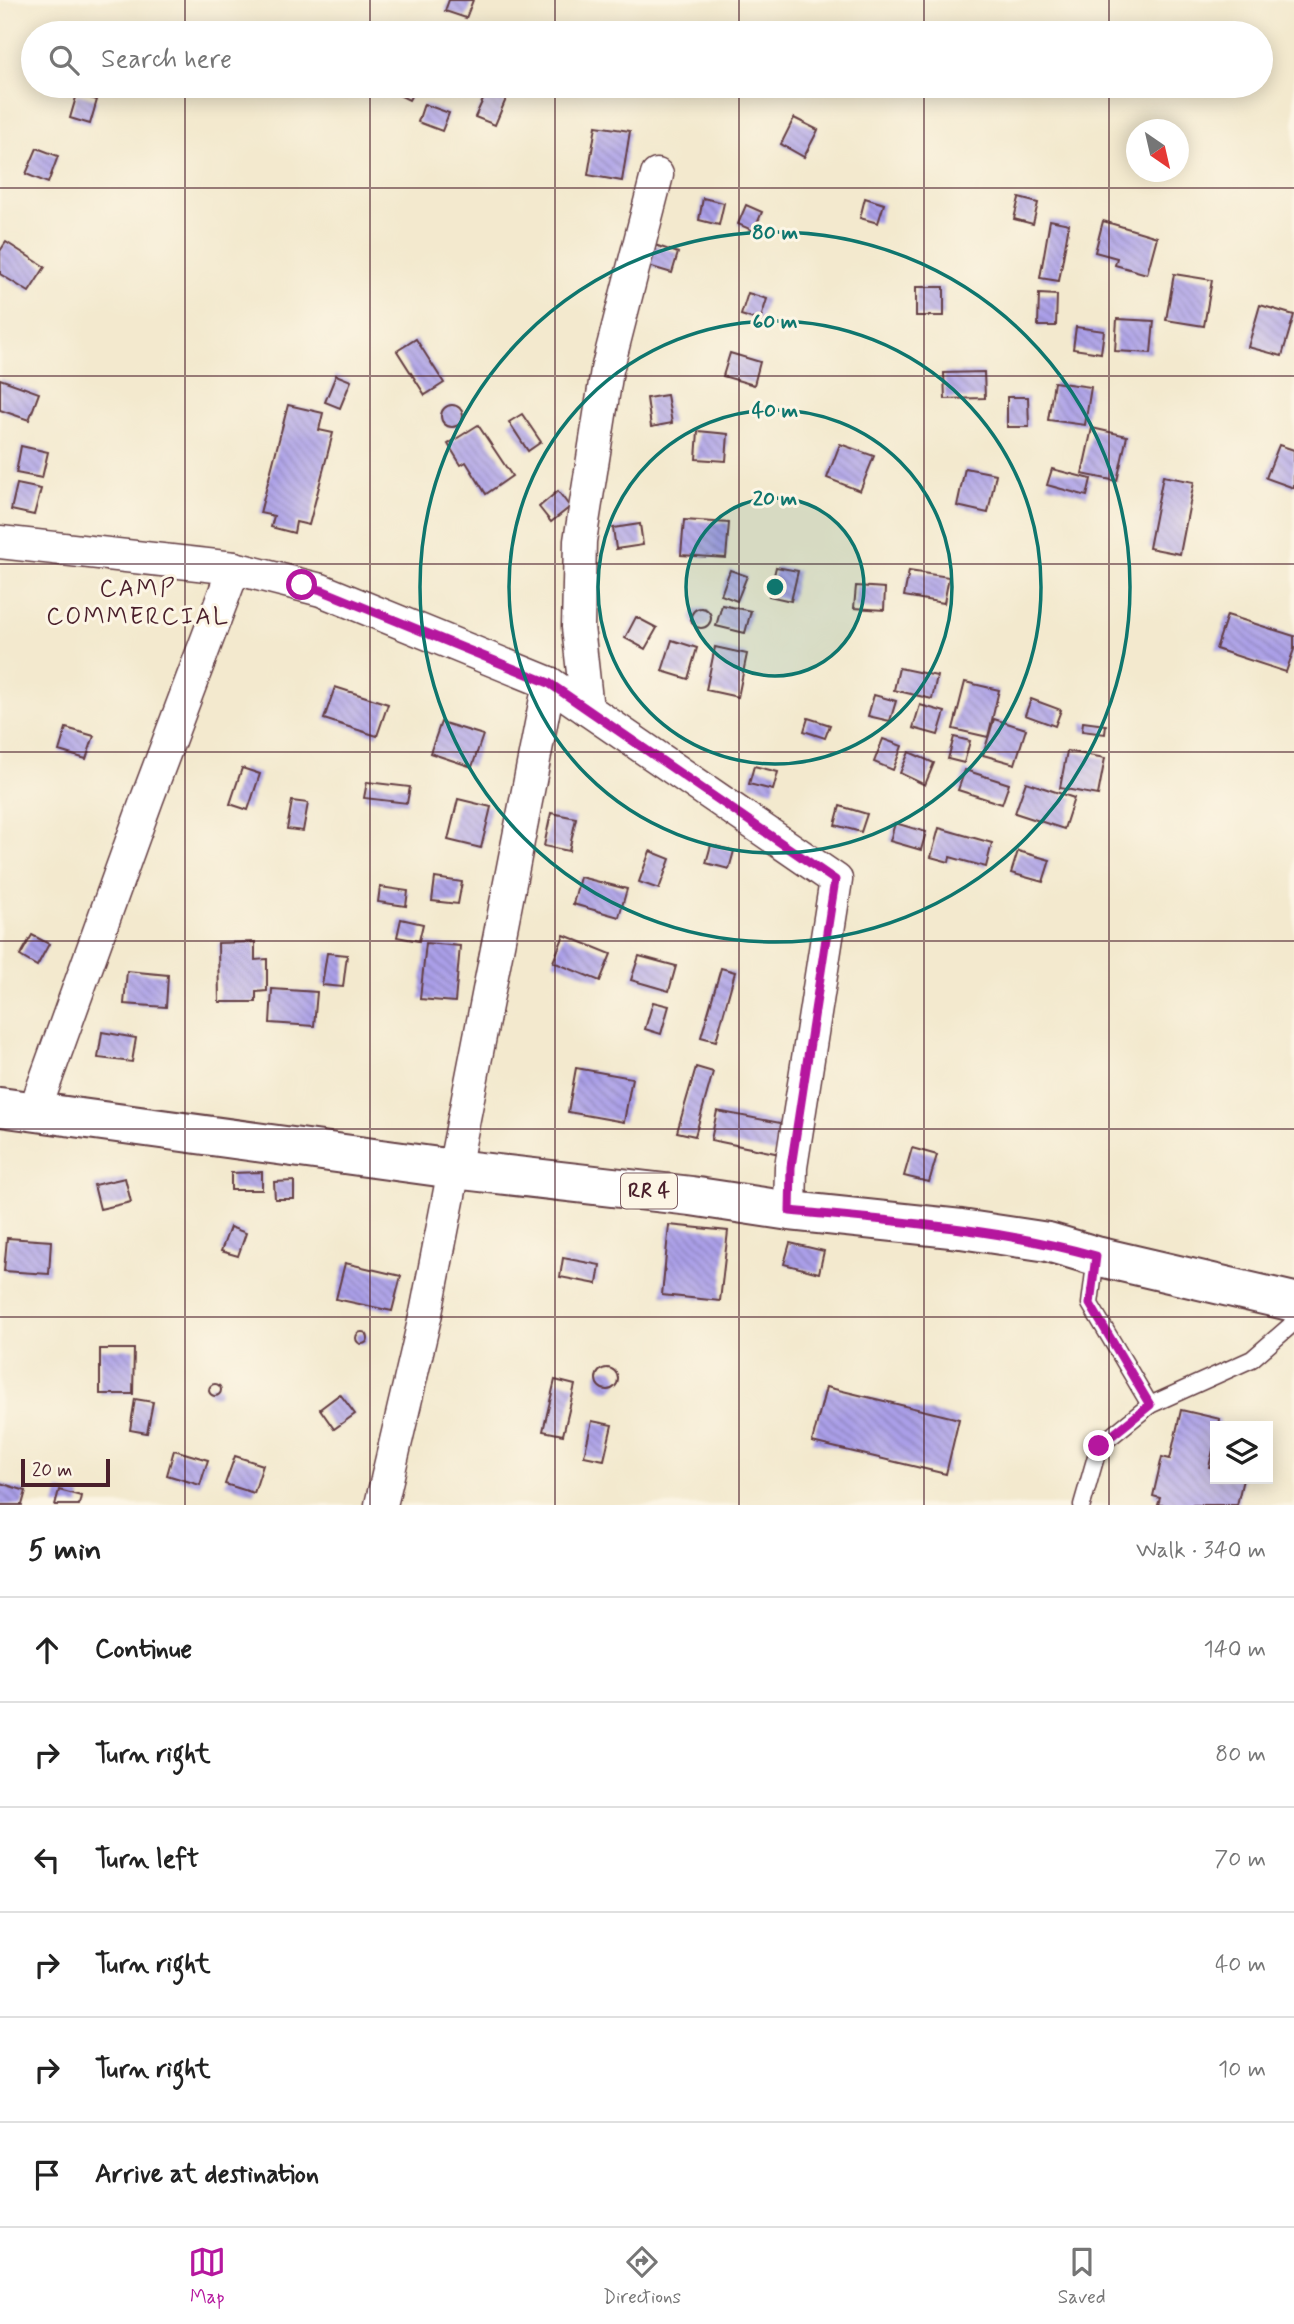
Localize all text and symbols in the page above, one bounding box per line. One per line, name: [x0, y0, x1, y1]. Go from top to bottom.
search box: [21, 21, 1273, 98]
icon: search: [45, 41, 83, 79]
text: Search here: [101, 43, 232, 77]
north arrow: [1126, 119, 1189, 182]
text: 80 m: [752, 219, 798, 247]
text: 60 m: [752, 308, 798, 336]
text: 40 m: [752, 397, 799, 425]
text: 20 m: [753, 485, 798, 513]
route start: [286, 569, 317, 600]
district label: CAMP COMMERCIAL: [46, 574, 230, 633]
centre of rings: [763, 575, 787, 599]
road number: RR 4: [621, 1174, 677, 1208]
map controls: [1210, 1421, 1273, 1484]
button: layers: [1210, 1421, 1273, 1484]
route end: [1083, 1430, 1114, 1461]
scale bar: [21, 1456, 110, 1488]
text: 20 m: [32, 1458, 72, 1483]
text: 5 min: [28, 1531, 102, 1570]
text: Walk · 340 m: [1136, 1536, 1266, 1566]
icon: ahead: [28, 1631, 66, 1669]
text: Continue: [95, 1633, 192, 1667]
text: 140 m: [1203, 1635, 1266, 1665]
icon: right: [28, 1736, 66, 1774]
text: Turn right: [95, 1738, 211, 1772]
text: 80 m: [1215, 1740, 1266, 1770]
icon: left: [28, 1841, 66, 1879]
text: Turn left: [95, 1843, 199, 1877]
text: 70 m: [1214, 1845, 1266, 1875]
icon: right: [28, 1946, 66, 1984]
text: Turn right: [95, 1948, 211, 1982]
text: 40 m: [1215, 1950, 1266, 1980]
icon: right: [28, 2051, 66, 2089]
text: Turn right: [95, 2053, 211, 2087]
text: 10 m: [1218, 2055, 1266, 2085]
icon: arrive: [28, 2156, 66, 2194]
text: Arrive at destination: [95, 2158, 319, 2192]
tab: Map: [188, 2243, 226, 2310]
tab: Directions: [603, 2243, 681, 2310]
tab: Saved: [1058, 2243, 1106, 2310]

